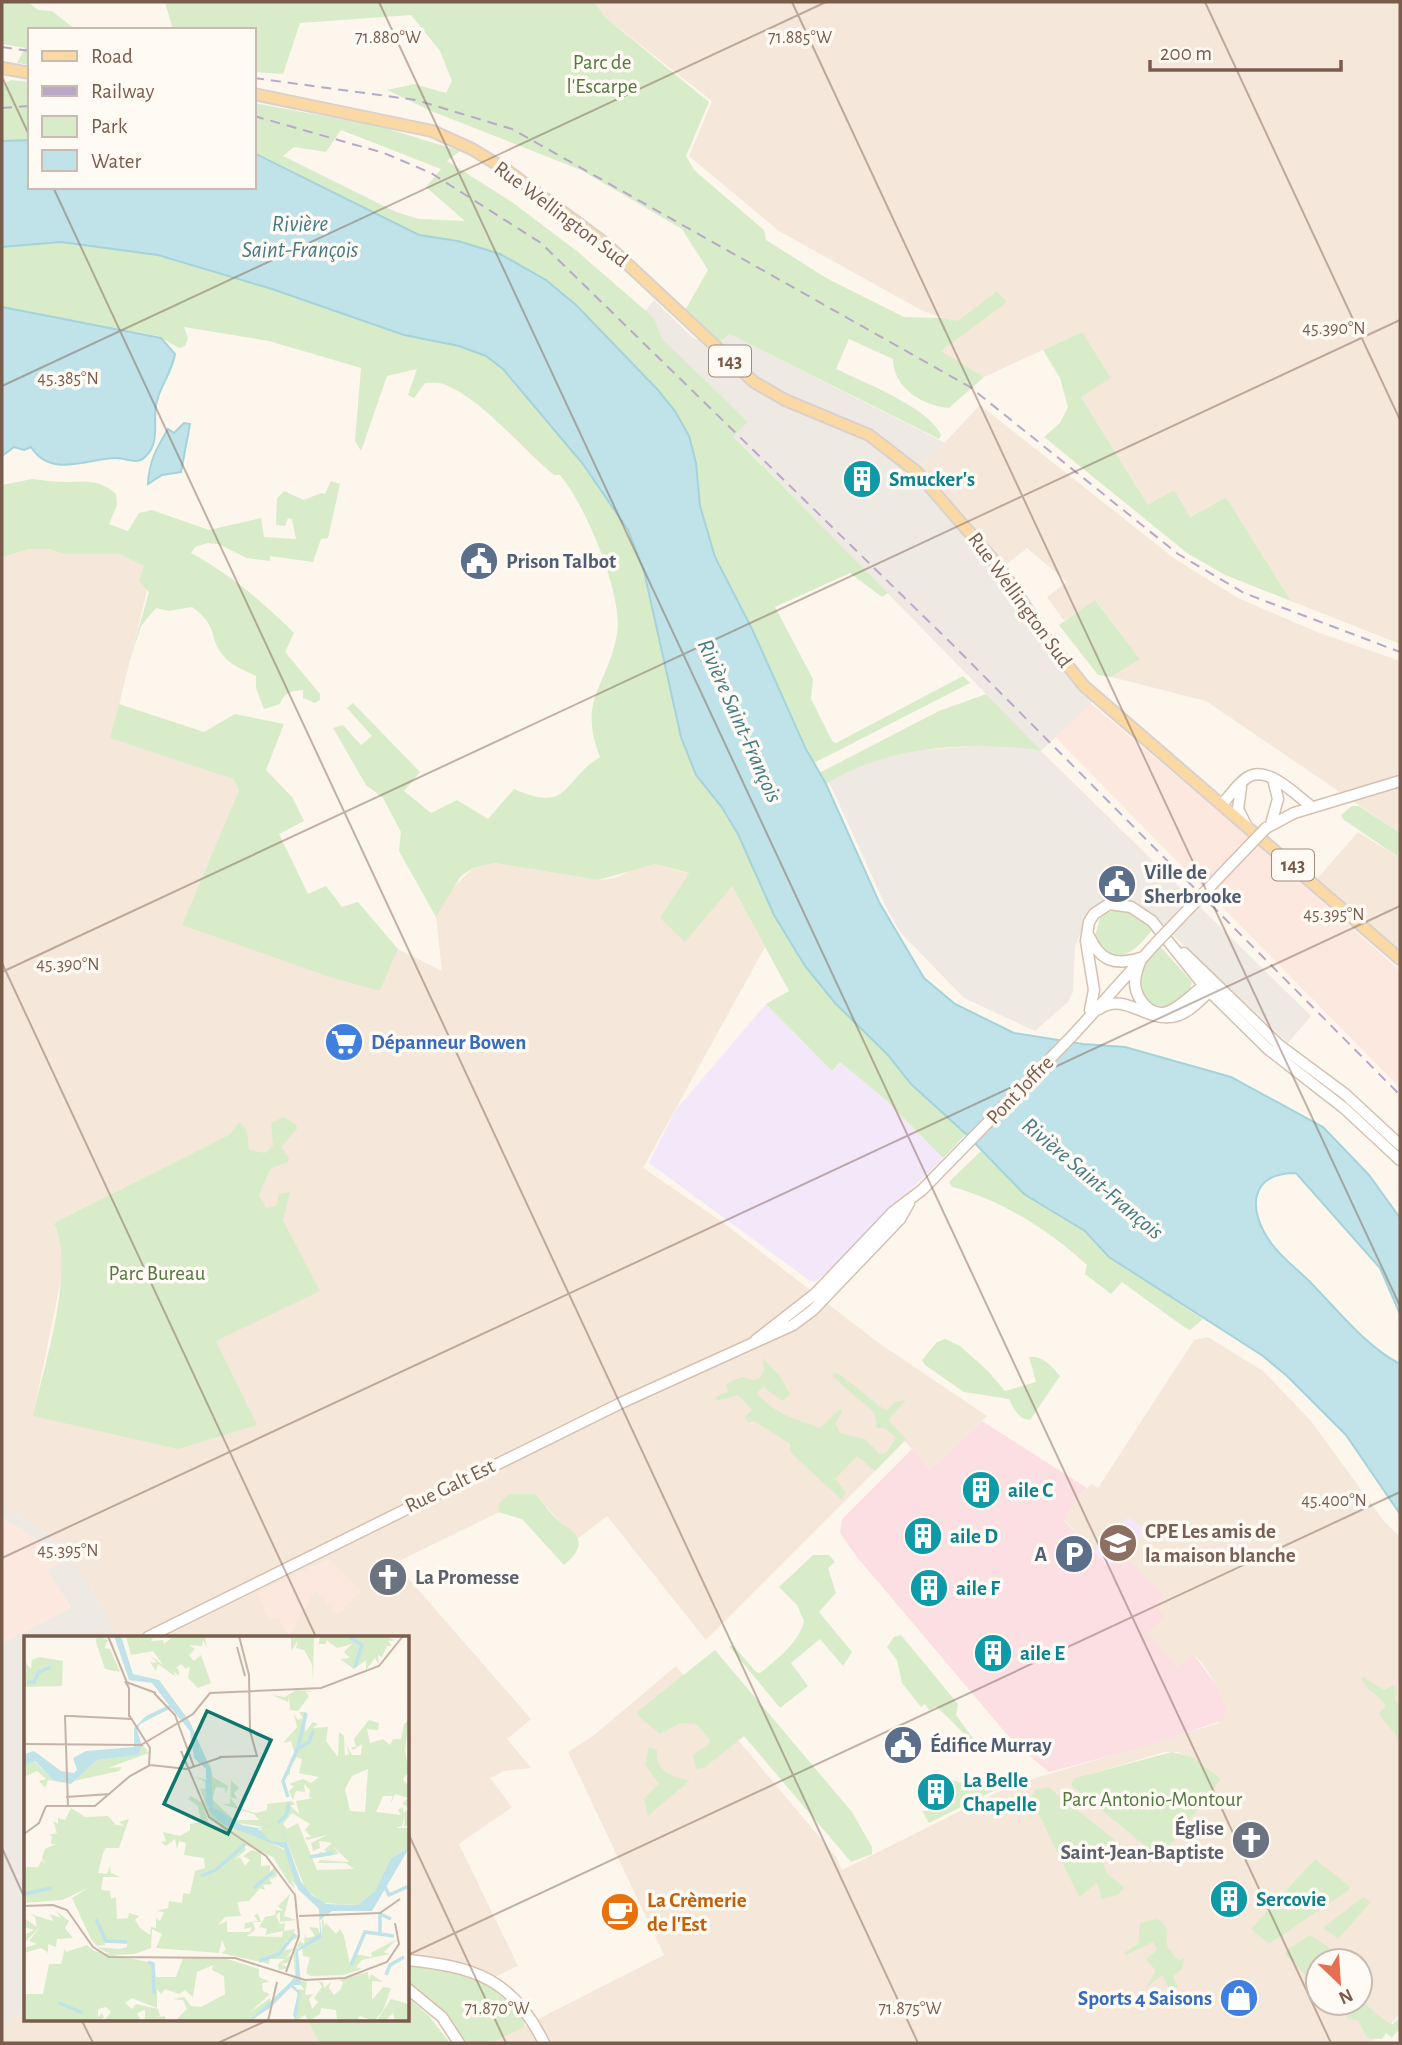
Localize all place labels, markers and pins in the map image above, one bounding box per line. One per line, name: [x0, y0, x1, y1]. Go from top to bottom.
building icon: Smucker's: [841, 458, 883, 500]
place label: Smucker's: [889, 469, 975, 490]
public building icon: Prison Talbot: [458, 540, 500, 582]
place label: Prison Talbot: [506, 551, 616, 572]
place label: Ville de Sherbrooke: [1144, 862, 1242, 907]
public building icon: Ville de Sherbrooke: [1096, 863, 1138, 905]
supermarket icon: Dépanneur Bowen: [323, 1021, 365, 1063]
place label: Dépanneur Bowen: [371, 1032, 526, 1053]
building icon: aile C: [960, 1469, 1002, 1511]
place label: aile C: [1008, 1480, 1053, 1501]
building icon: aile D: [902, 1515, 944, 1557]
place label: CPE Les amis de la maison blanche: [1145, 1521, 1296, 1566]
school or university icon: CPE Les amis de la maison blanche: [1097, 1522, 1139, 1564]
place label: aile D: [950, 1526, 998, 1547]
parking icon: A: [1053, 1533, 1095, 1575]
place label: A: [1034, 1544, 1047, 1565]
church icon: La Promesse: [367, 1556, 409, 1598]
place label: La Promesse: [415, 1567, 519, 1588]
building icon: aile F: [908, 1567, 950, 1609]
place label: aile F: [956, 1578, 1000, 1599]
building icon: aile E: [972, 1632, 1014, 1674]
place label: aile E: [1020, 1643, 1065, 1664]
public building icon: Édifice Murray: [882, 1724, 924, 1766]
place label: Édifice Murray: [930, 1732, 1052, 1756]
place label: La Belle Chapelle: [963, 1770, 1037, 1815]
building icon: La Belle Chapelle: [915, 1771, 957, 1813]
place label: Église Saint-Jean-Baptiste: [1060, 1815, 1224, 1863]
church icon: Église Saint-Jean-Baptiste: [1230, 1819, 1272, 1861]
building icon: Sercovie: [1208, 1878, 1250, 1920]
place label: Sercovie: [1256, 1889, 1326, 1910]
place label: La Crèmerie de l'Est: [647, 1890, 747, 1935]
cafe icon: La Crèmerie de l'Est: [599, 1891, 641, 1933]
shop icon: Sports 4 Saisons: [1218, 1977, 1260, 2019]
place label: Sports 4 Saisons: [1078, 1988, 1212, 2009]

